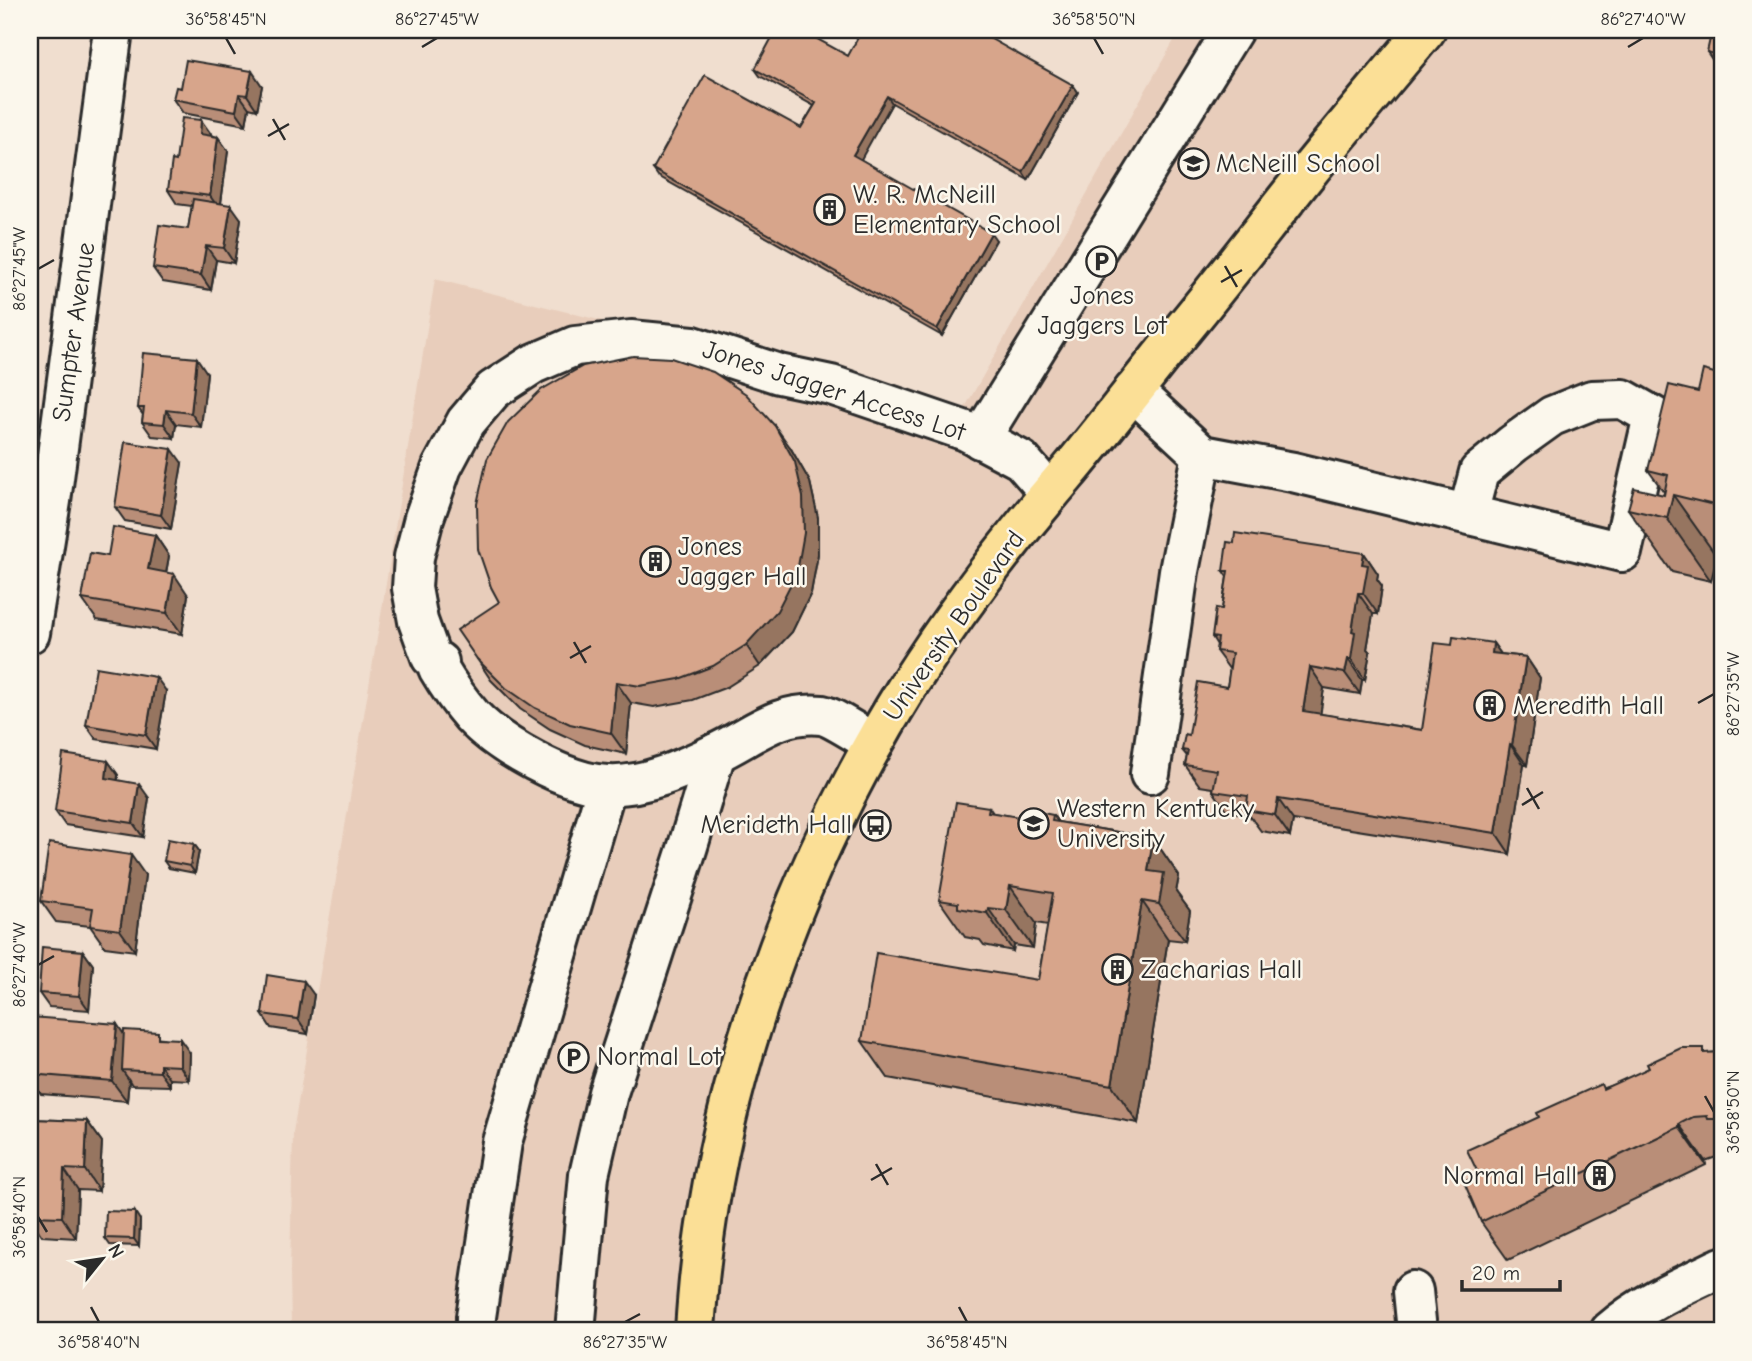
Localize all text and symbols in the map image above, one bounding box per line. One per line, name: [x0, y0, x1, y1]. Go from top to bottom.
text: 36°58'45"N: [185, 9, 267, 30]
text: 86°27'45"W: [395, 9, 479, 30]
text: 36°58'50"N: [1052, 9, 1136, 30]
text: 86°27'40"W: [1600, 9, 1686, 30]
school or university icon: McNeill School: [1176, 147, 1210, 181]
place label: McNeill School: [1216, 149, 1380, 179]
place label: W. R. McNeill Elementary School: [853, 180, 1061, 240]
building icon: W. R. McNeill Elementary School: [813, 193, 847, 227]
text: 86°27'45"W: [9, 227, 30, 311]
street label: Sumpter Avenue: [47, 240, 101, 424]
parking icon: Jones Jaggers Lot: [1085, 244, 1119, 278]
place label: Jones Jaggers Lot: [1037, 281, 1168, 341]
street label: Jones Jagger Access Lot: [699, 334, 971, 448]
street label: University Boulevard: [877, 525, 1031, 727]
place label: Jones Jagger Hall: [678, 532, 807, 592]
building icon: Jones Jagger Hall: [638, 545, 672, 579]
text: 86°27'35"W: [1723, 651, 1744, 736]
building icon: Meredith Hall: [1473, 689, 1507, 723]
place label: Meredith Hall: [1513, 691, 1664, 721]
place label: Western Kentucky University: [1057, 794, 1255, 854]
school or university icon: Western Kentucky University: [1017, 807, 1051, 841]
bus stop icon: Merideth Hall: [858, 808, 892, 842]
place label: Merideth Hall: [700, 810, 852, 840]
text: 86°27'40"W: [9, 922, 30, 1008]
building icon: Zacharias Hall: [1101, 953, 1135, 987]
place label: Zacharias Hall: [1141, 955, 1302, 985]
parking icon: Normal Lot: [557, 1040, 591, 1074]
place label: Normal Lot: [597, 1042, 723, 1072]
text: 36°58'50"N: [1723, 1070, 1744, 1154]
building icon: Normal Hall: [1583, 1159, 1617, 1193]
place label: Normal Hall: [1443, 1161, 1577, 1191]
text: 36°58'40"N: [9, 1176, 30, 1258]
north arrow: [66, 1224, 136, 1294]
text: N: [103, 1240, 128, 1262]
scale bar: [1462, 1249, 1560, 1293]
text: 20 m: [1472, 1261, 1520, 1285]
text: 36°58'40"N: [58, 1332, 140, 1353]
text: 86°27'35"W: [583, 1332, 668, 1353]
text: 36°58'45"N: [926, 1332, 1008, 1353]

